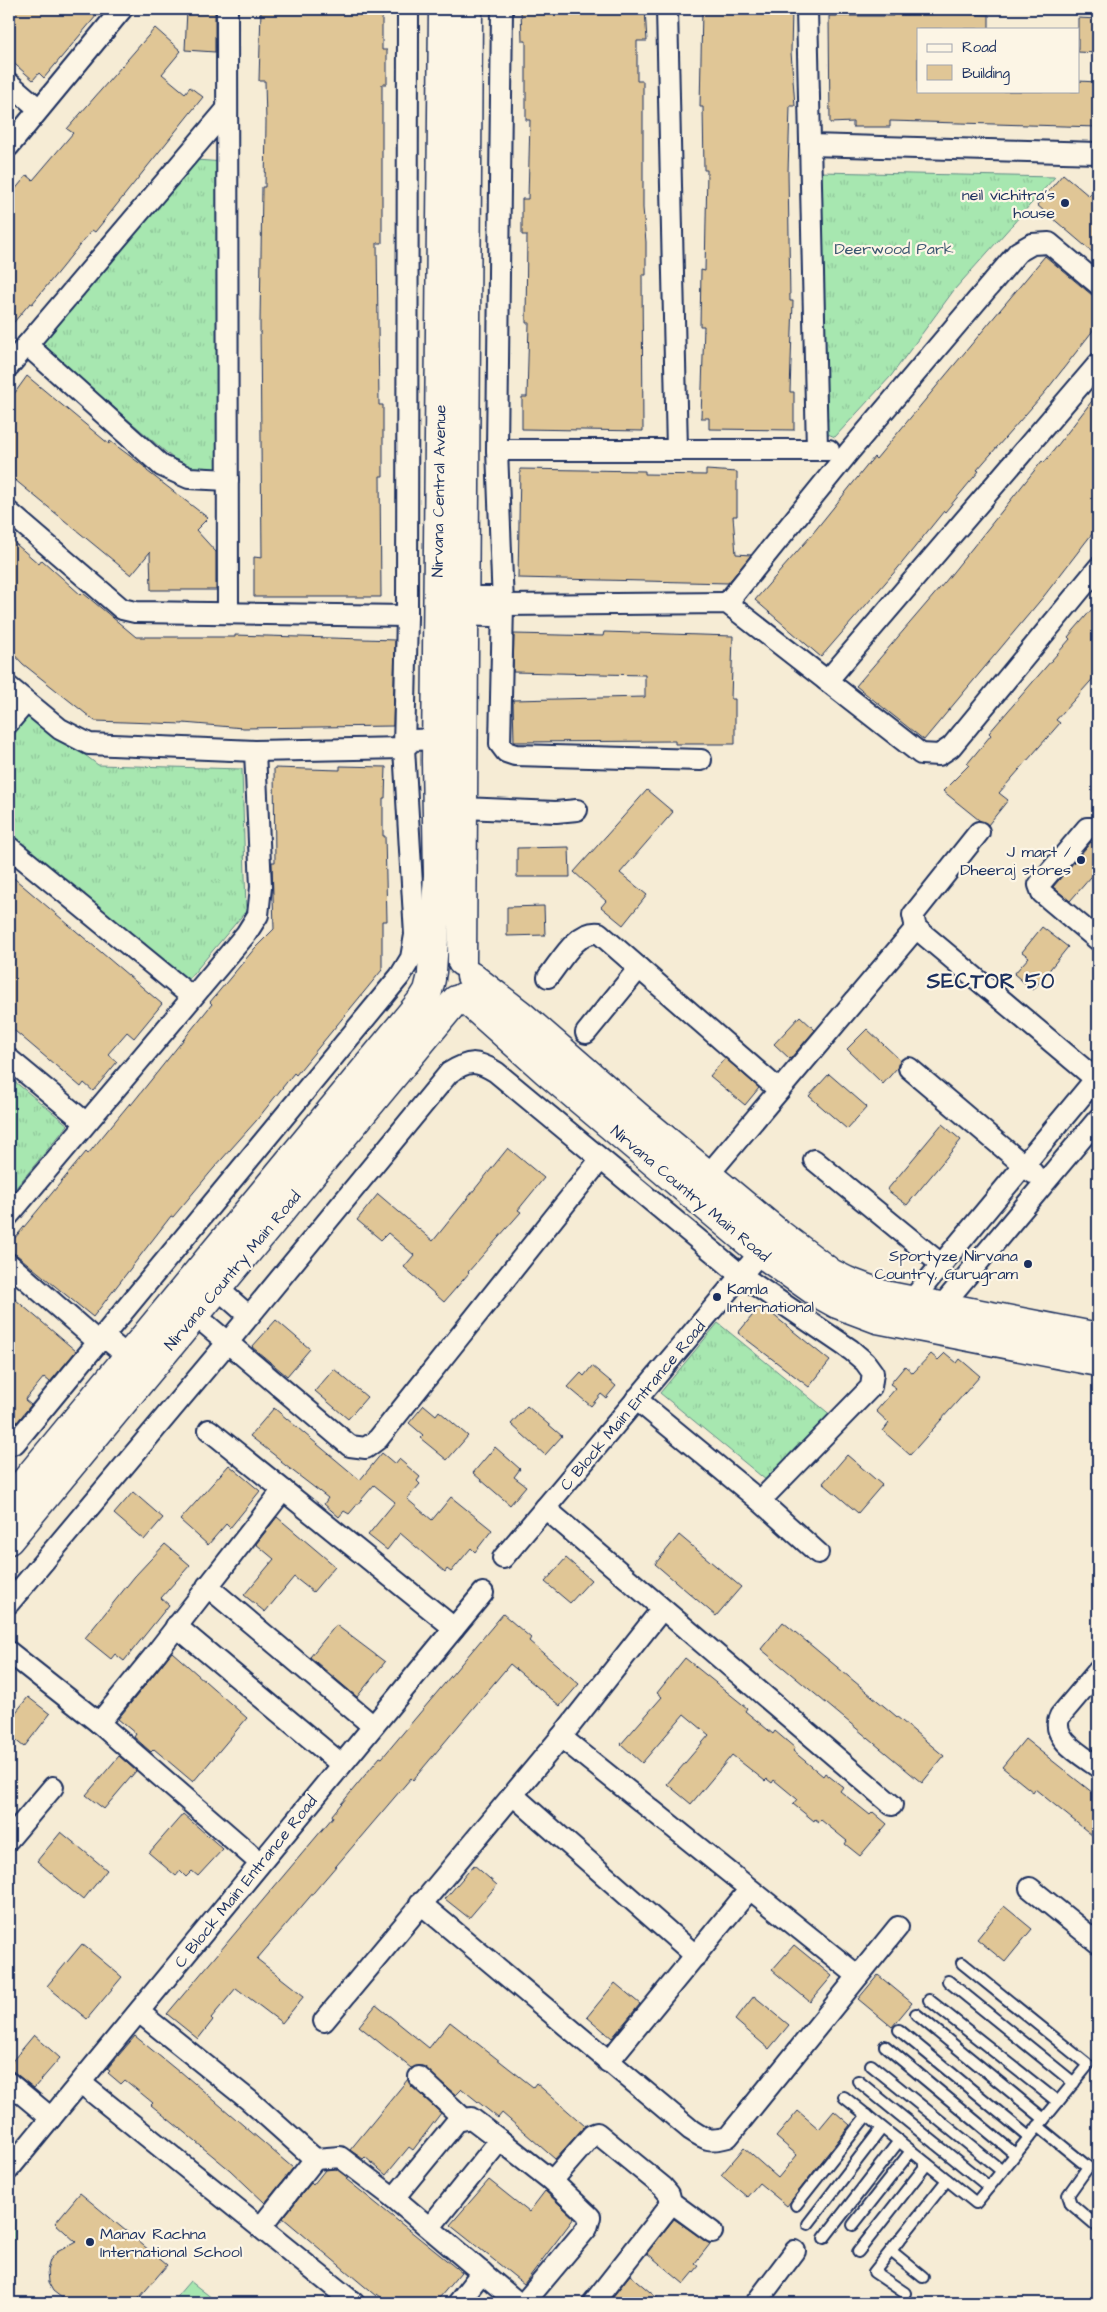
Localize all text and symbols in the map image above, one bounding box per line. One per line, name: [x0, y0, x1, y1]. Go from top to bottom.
legend: [917, 28, 1080, 92]
text: Road: [962, 37, 997, 58]
text: Building: [962, 63, 1010, 85]
place label: neil vichitra's house: [962, 184, 1055, 224]
marker: neil vichitra's house: [1059, 197, 1071, 209]
park label: Deerwood Park: [834, 238, 954, 260]
street label: Nirvana Central Avenue: [426, 404, 452, 577]
place label: J mart / Dheeraj stores: [960, 841, 1071, 881]
marker: J mart / Dheeraj stores: [1075, 854, 1087, 866]
district label: SECTOR 50: [926, 967, 1055, 996]
street label: Nirvana Country Main Road: [605, 1120, 775, 1268]
street label: Nirvana Country Main Road: [159, 1186, 307, 1356]
place label: Sportyze Nirvana Country, Gurugram: [874, 1245, 1019, 1286]
marker: Sportyze Nirvana Country, Gurugram: [1022, 1258, 1034, 1270]
place label: Kamla International: [727, 1278, 814, 1318]
marker: Kamla International: [711, 1291, 723, 1303]
street label: C Block Main Entrance Road: [555, 1316, 711, 1495]
street label: C Block Main Entrance Road: [169, 1791, 322, 1972]
place label: Manav Rachna International School: [100, 2223, 242, 2263]
marker: Manav Rachna International School: [84, 2236, 96, 2248]

